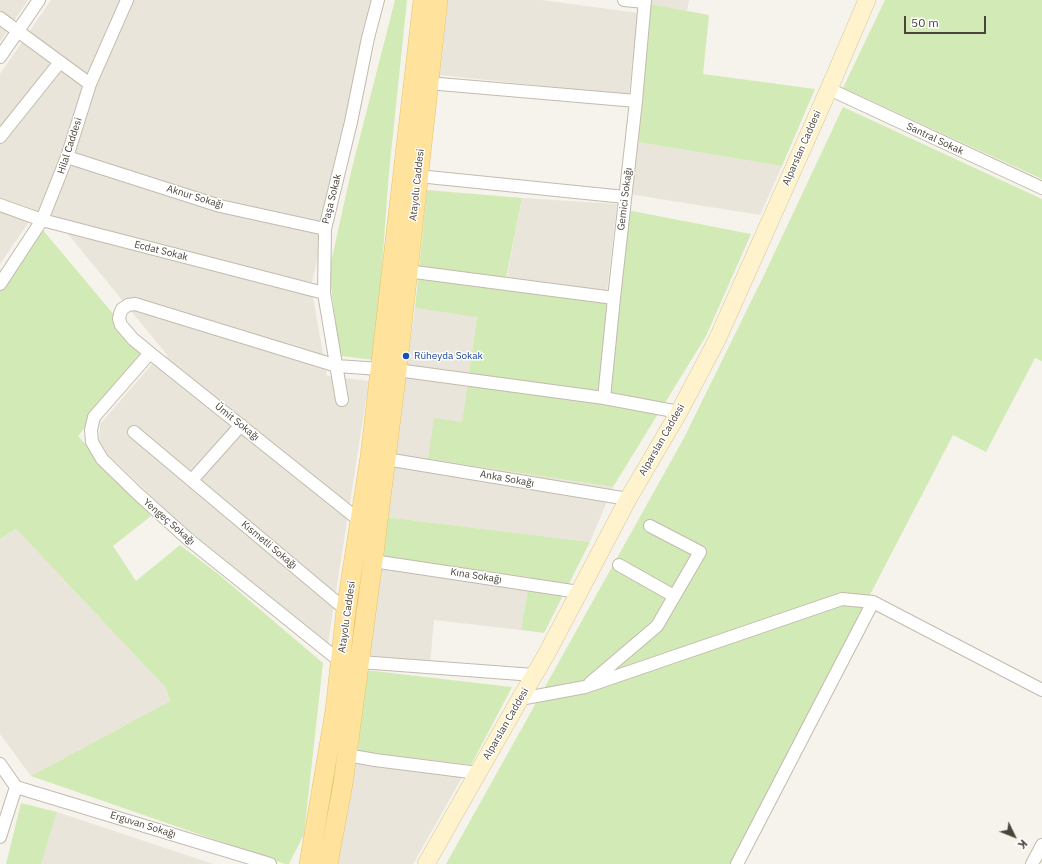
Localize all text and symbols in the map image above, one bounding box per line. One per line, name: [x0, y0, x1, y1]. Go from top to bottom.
scale bar: [906, 8, 988, 34]
text: 50 m: [911, 15, 939, 30]
street label: Alparslan Caddesi: [780, 109, 824, 187]
street label: Hilal Caddesi: [55, 116, 85, 176]
street label: Santral Sokak: [905, 121, 965, 157]
street label: Atayolu Caddesi: [407, 148, 427, 222]
street label: Gemici Sokağı: [615, 167, 635, 231]
street label: Paşa Sokak: [320, 173, 344, 225]
street label: Aknur Sokağı: [165, 183, 225, 211]
street label: Ecdat Sokak: [133, 239, 189, 263]
place label: Rüheyda Sokak: [414, 350, 483, 362]
marker: Rüheyda Sokak: [401, 351, 411, 361]
street label: Ümit Sokağı: [212, 400, 262, 444]
street label: Alparslan Caddesi: [637, 402, 687, 478]
street label: Anka Sokağı: [479, 468, 535, 490]
street label: Yengeç Sokağı: [141, 496, 197, 548]
street label: Kısmetli Sokağı: [239, 518, 299, 572]
street label: Kına Sokağı: [449, 566, 503, 586]
street label: Atayolu Caddesi: [336, 580, 358, 654]
street label: Alparslan Caddesi: [481, 686, 531, 762]
street label: Erguvan Sokağı: [109, 809, 177, 841]
north arrow: [994, 816, 1034, 856]
text: K: [1015, 837, 1031, 852]

